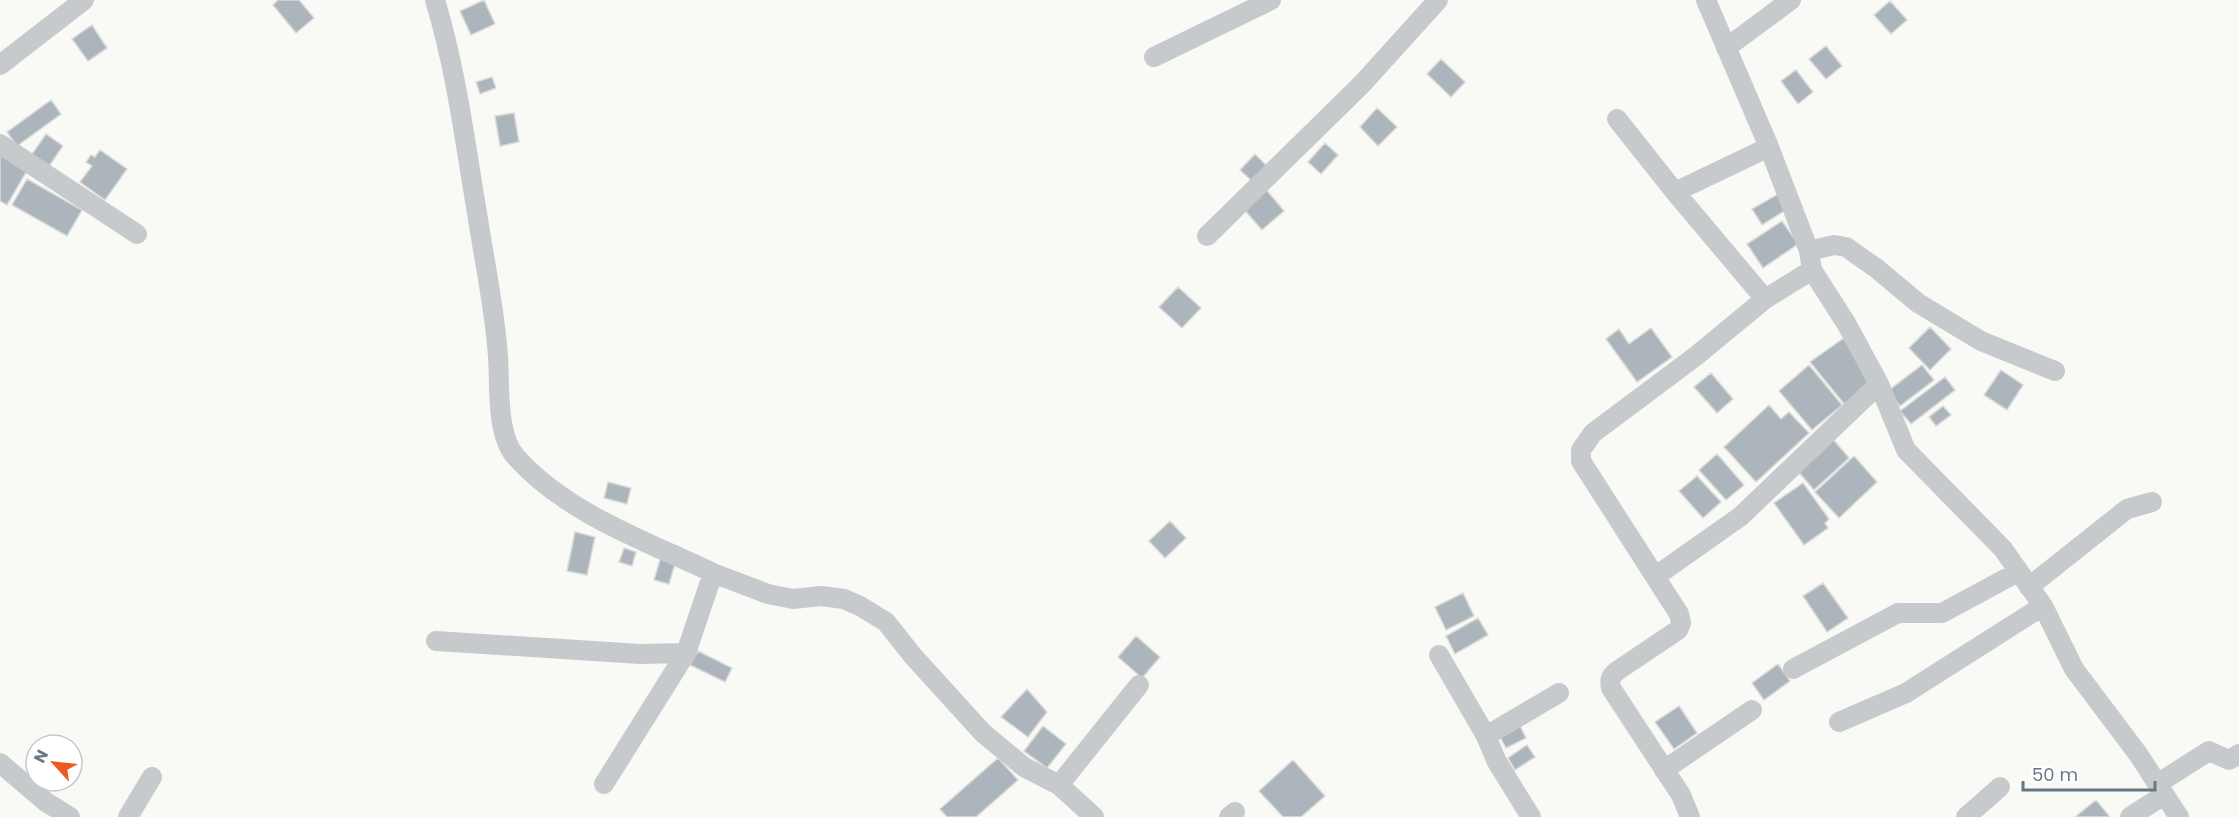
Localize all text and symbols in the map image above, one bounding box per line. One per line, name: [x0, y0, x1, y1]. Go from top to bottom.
north arrow: [24, 733, 84, 793]
text: N: [28, 746, 54, 767]
scale bar: [2023, 754, 2155, 792]
text: 50 m: [2032, 762, 2078, 787]

